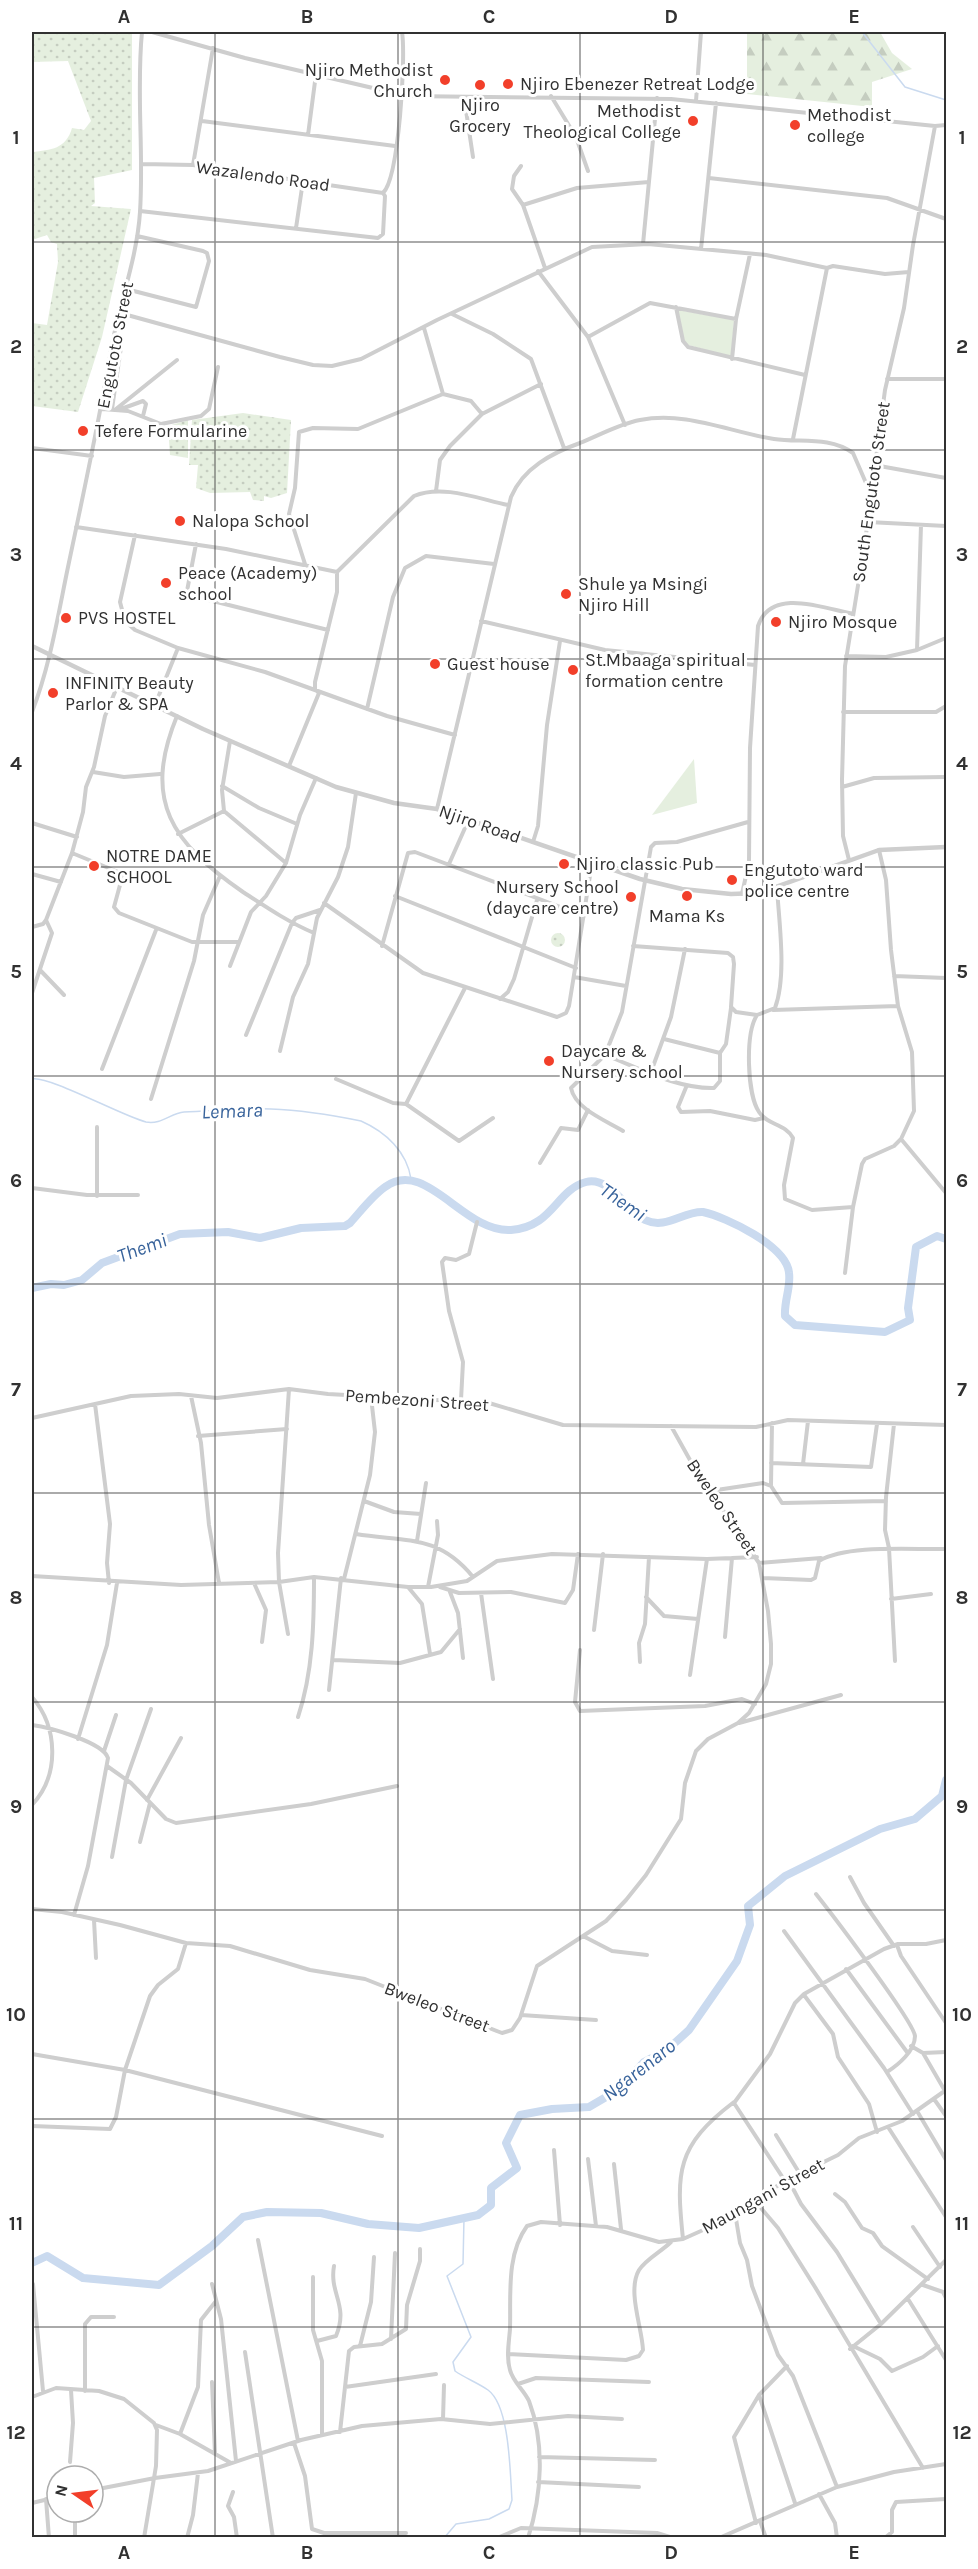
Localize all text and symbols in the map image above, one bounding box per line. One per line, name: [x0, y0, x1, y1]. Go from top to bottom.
text: A: [118, 5, 131, 28]
text: B: [301, 5, 313, 28]
text: C: [483, 5, 495, 28]
text: D: [664, 5, 678, 28]
text: E: [848, 5, 860, 28]
place label: Njiro Methodist Church: [305, 59, 433, 102]
marker: Njiro Methodist Church: [438, 73, 452, 87]
place label: Njiro Ebenezer Retreat Lodge: [520, 73, 755, 95]
marker: Njiro Ebenezer Retreat Lodge: [501, 77, 515, 91]
marker: Njiro Grocery: [473, 78, 487, 92]
place label: Njiro Grocery: [449, 94, 511, 137]
place label: Methodist Theological College: [524, 100, 681, 143]
place label: Methodist college: [807, 104, 891, 147]
marker: Methodist Theological College: [686, 114, 700, 128]
marker: Methodist college: [788, 118, 802, 132]
text: 1: [12, 126, 20, 149]
text: 1: [958, 126, 966, 149]
street label: Wazalendo Road: [195, 156, 331, 196]
street label: Engutoto Street: [92, 279, 138, 410]
text: 2: [10, 335, 22, 358]
text: 2: [956, 335, 968, 358]
street label: South Engutoto Street: [847, 400, 895, 584]
place label: Tefere Formularine: [95, 420, 247, 442]
marker: Tefere Formularine: [76, 424, 90, 438]
place label: Nalopa School: [192, 510, 310, 532]
marker: Nalopa School: [173, 514, 187, 528]
text: 3: [10, 543, 22, 566]
text: 3: [956, 543, 968, 566]
place label: Peace (Academy) school: [178, 562, 317, 605]
place label: Shule ya Msingi Njiro Hill: [578, 573, 708, 616]
marker: Peace (Academy) school: [159, 576, 173, 590]
marker: Shule ya Msingi Njiro Hill: [559, 587, 573, 601]
place label: PVS HOSTEL: [78, 607, 176, 629]
marker: PVS HOSTEL: [59, 611, 73, 625]
place label: Njiro Mosque: [788, 611, 897, 633]
marker: Njiro Mosque: [769, 615, 783, 629]
place label: St.Mbaaga spiritual formation centre: [585, 649, 746, 692]
place label: Guest house: [447, 653, 550, 675]
marker: Guest house: [428, 657, 442, 671]
marker: St.Mbaaga spiritual formation centre: [566, 663, 580, 677]
place label: INFINITY Beauty Parlor & SPA: [65, 672, 194, 715]
marker: INFINITY Beauty Parlor & SPA: [46, 686, 60, 700]
text: 4: [10, 752, 22, 775]
text: 4: [956, 752, 968, 775]
street label: Njiro Road: [436, 800, 524, 848]
place label: NOTRE DAME SCHOOL: [106, 845, 212, 888]
place label: Njiro classic Pub: [576, 853, 714, 875]
marker: Njiro classic Pub: [557, 857, 571, 871]
marker: NOTRE DAME SCHOOL: [87, 859, 101, 873]
place label: Engutoto ward police centre: [744, 859, 864, 902]
marker: Engutoto ward police centre: [725, 873, 739, 887]
place label: Nursery School (daycare centre): [486, 876, 619, 919]
marker: Mama Ks: [680, 889, 694, 903]
marker: Nursery School (daycare centre): [624, 890, 638, 904]
place label: Mama Ks: [649, 905, 725, 927]
text: 5: [10, 960, 22, 983]
text: 5: [956, 960, 968, 983]
place label: Daycare & Nursery school: [561, 1040, 683, 1083]
marker: Daycare & Nursery school: [542, 1054, 556, 1068]
water label: Lemara: [201, 1098, 263, 1124]
text: 6: [10, 1169, 22, 1192]
text: 6: [956, 1169, 968, 1192]
water label: Themi: [595, 1178, 651, 1226]
water label: Themi: [114, 1228, 170, 1268]
text: 7: [11, 1378, 21, 1401]
text: 7: [957, 1378, 967, 1401]
street label: Pembezoni Street: [344, 1384, 490, 1416]
street label: Bweleo Street: [682, 1455, 762, 1559]
text: 8: [10, 1586, 22, 1609]
text: 8: [956, 1586, 968, 1609]
text: 9: [10, 1795, 22, 1818]
text: 9: [956, 1795, 968, 1818]
street label: Bweleo Street: [381, 1977, 493, 2037]
text: 10: [6, 2003, 26, 2026]
text: 10: [952, 2003, 972, 2026]
water label: Ngarenaro: [598, 2034, 680, 2106]
street label: Maungani Street: [698, 2153, 828, 2239]
text: 11: [9, 2212, 23, 2235]
text: 11: [955, 2212, 969, 2235]
text: 12: [6, 2421, 26, 2444]
text: 12: [952, 2421, 972, 2444]
north arrow: [45, 2464, 105, 2524]
text: N: [50, 2483, 72, 2498]
text: A: [118, 2541, 131, 2564]
text: B: [301, 2541, 313, 2564]
text: C: [483, 2541, 495, 2564]
text: D: [664, 2541, 678, 2564]
text: E: [848, 2541, 860, 2564]

